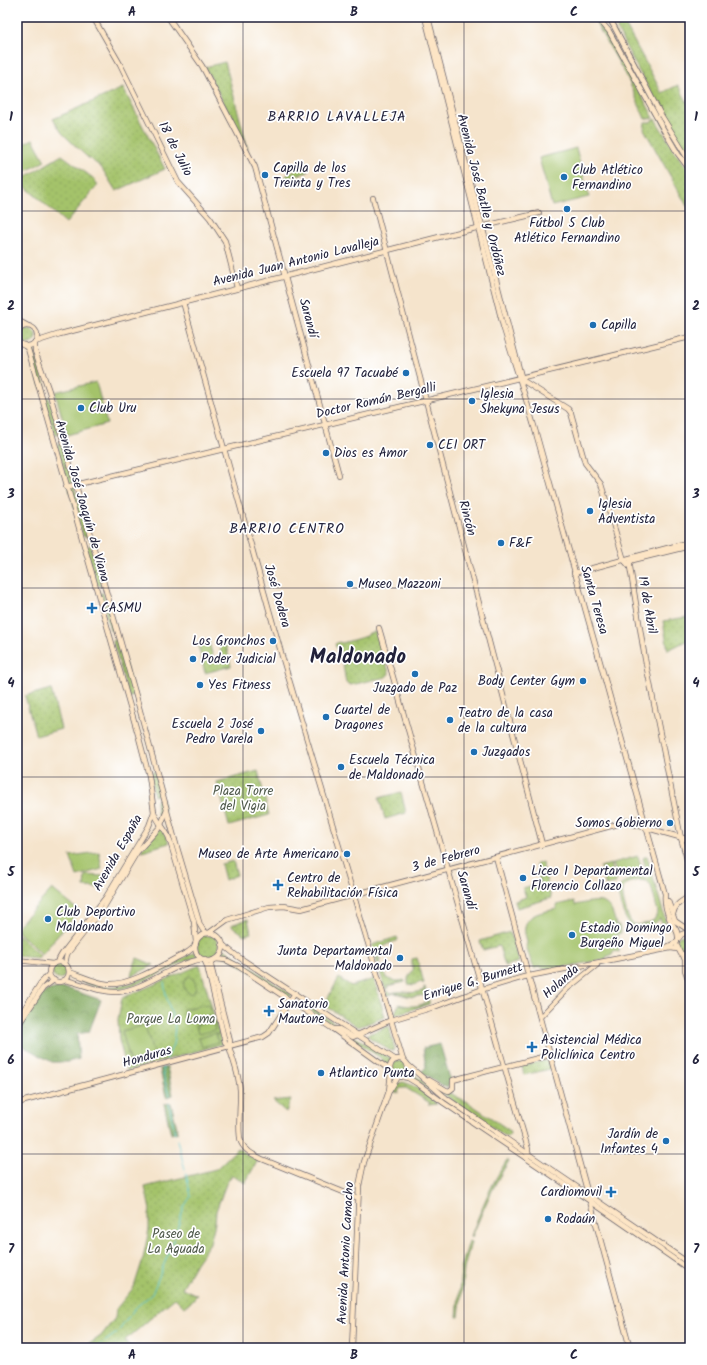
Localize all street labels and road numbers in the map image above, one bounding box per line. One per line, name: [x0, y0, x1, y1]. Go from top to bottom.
street label: Avenida José Batlle y Ordóñez: [451, 112, 511, 279]
street label: 18 de Julio: [152, 118, 198, 180]
street label: Avenida Juan Antonio Lavalleja: [211, 231, 381, 293]
street label: Sarandí: [293, 296, 324, 342]
street label: Doctor Román Bergalli: [314, 377, 439, 425]
street label: Avenida José Joaquín de Viana: [49, 417, 115, 585]
street label: Rincón: [452, 498, 482, 538]
street label: José Dodera: [258, 562, 296, 630]
street label: Santa Teresa: [574, 563, 614, 637]
street label: 19 de Abril: [632, 574, 662, 636]
street label: Avenida España: [88, 811, 148, 895]
street label: 3 de Febrero: [409, 840, 483, 878]
street label: Sarandí: [450, 868, 482, 914]
street label: Enrique G. Burnett: [421, 957, 526, 1007]
street label: Holanda: [538, 960, 584, 1004]
street label: Honduras: [120, 1040, 174, 1074]
street label: Avenida Antonio Camacho: [332, 1181, 360, 1325]

